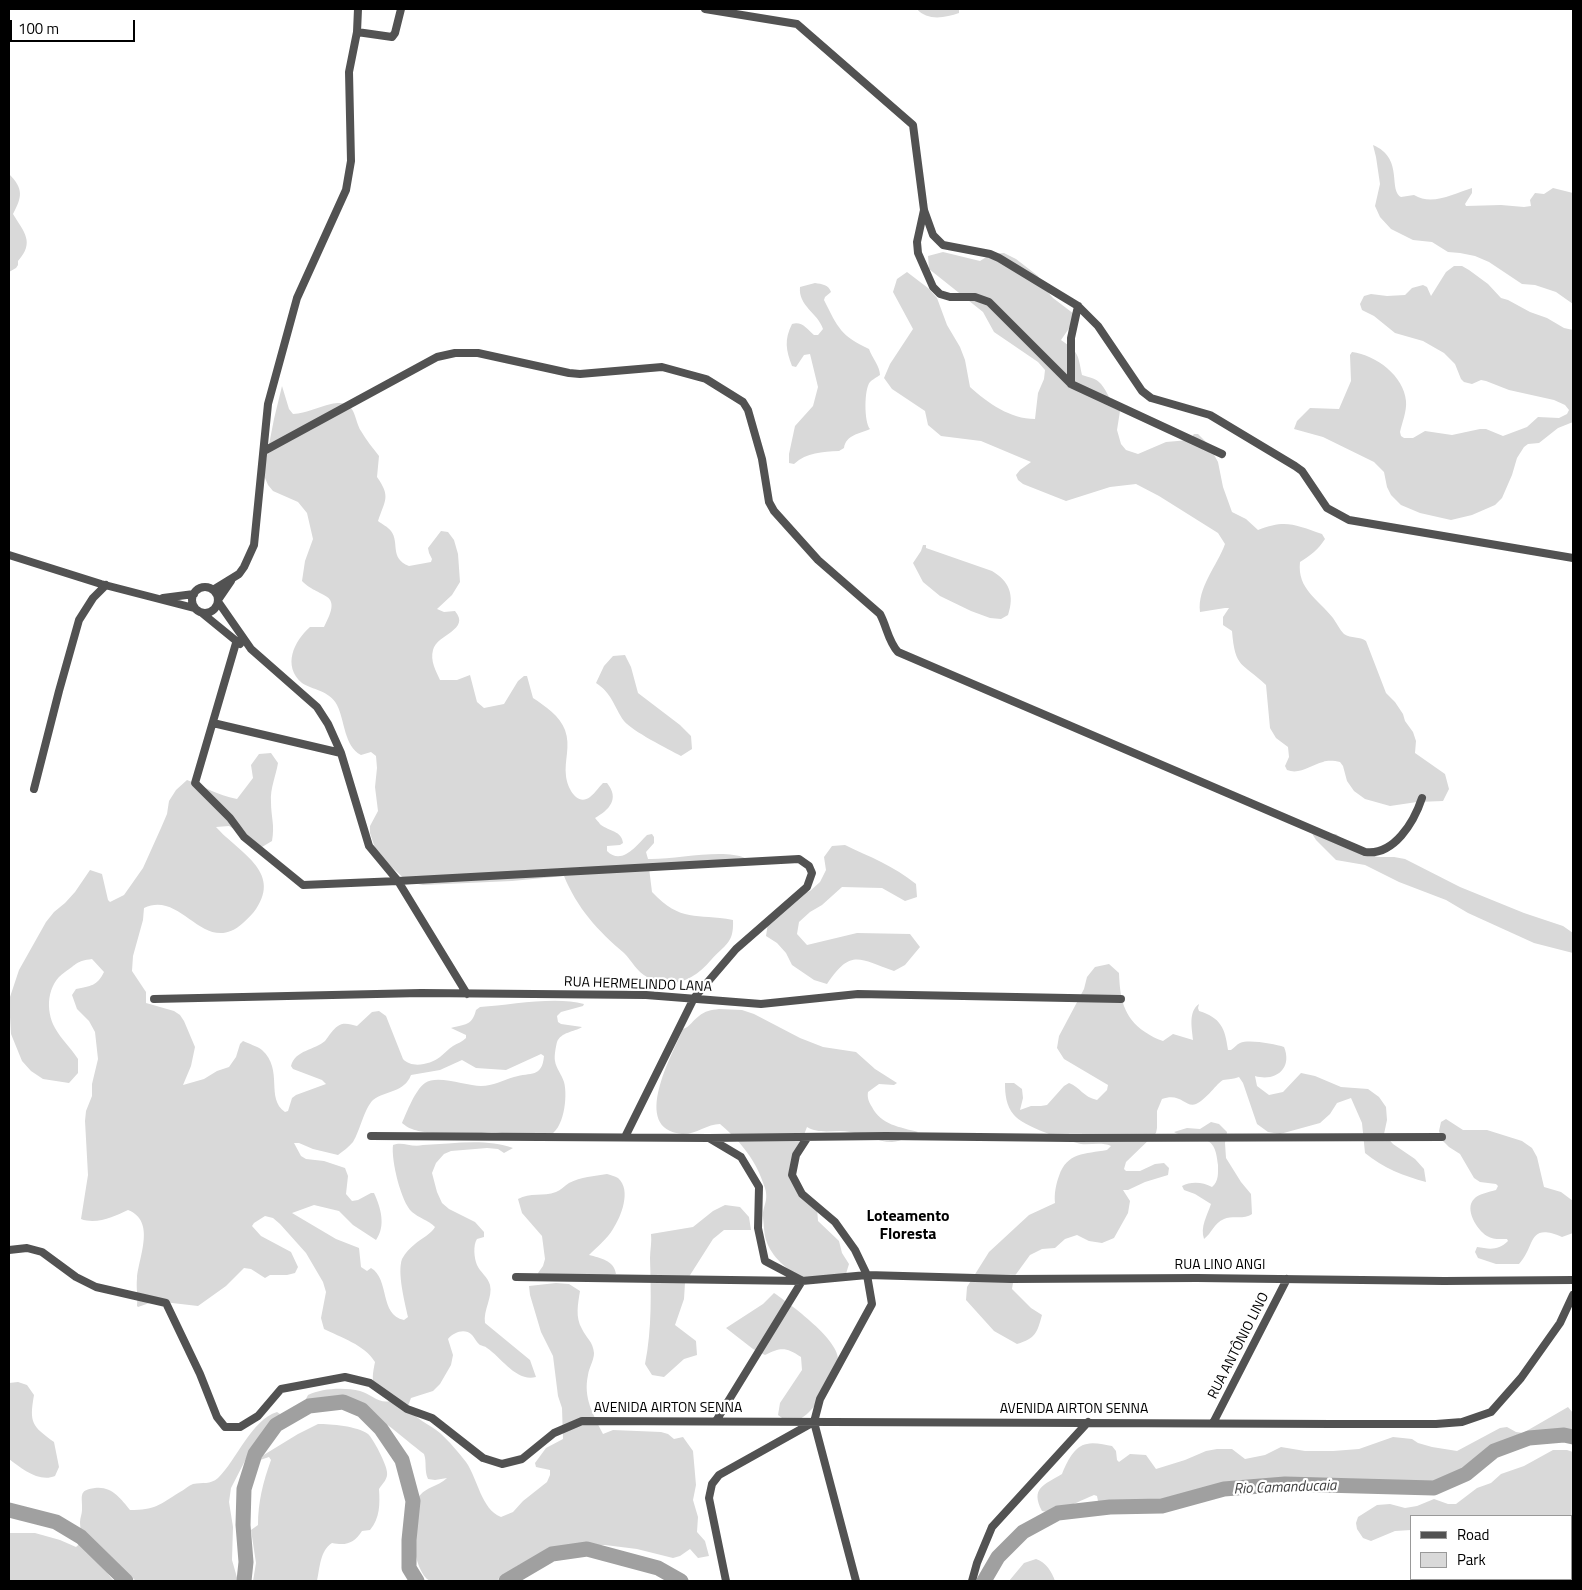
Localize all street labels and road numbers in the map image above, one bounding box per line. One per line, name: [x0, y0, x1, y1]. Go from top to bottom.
street label: RUA HERMELINDO LANA: [564, 974, 712, 996]
street label: RUA LINO ANGI: [1175, 1258, 1265, 1274]
street label: RUA ANTÔNIO LINO: [1205, 1290, 1273, 1402]
street label: AVENIDA AIRTON SENNA: [594, 1401, 742, 1417]
street label: AVENIDA AIRTON SENNA: [1000, 1402, 1148, 1418]

